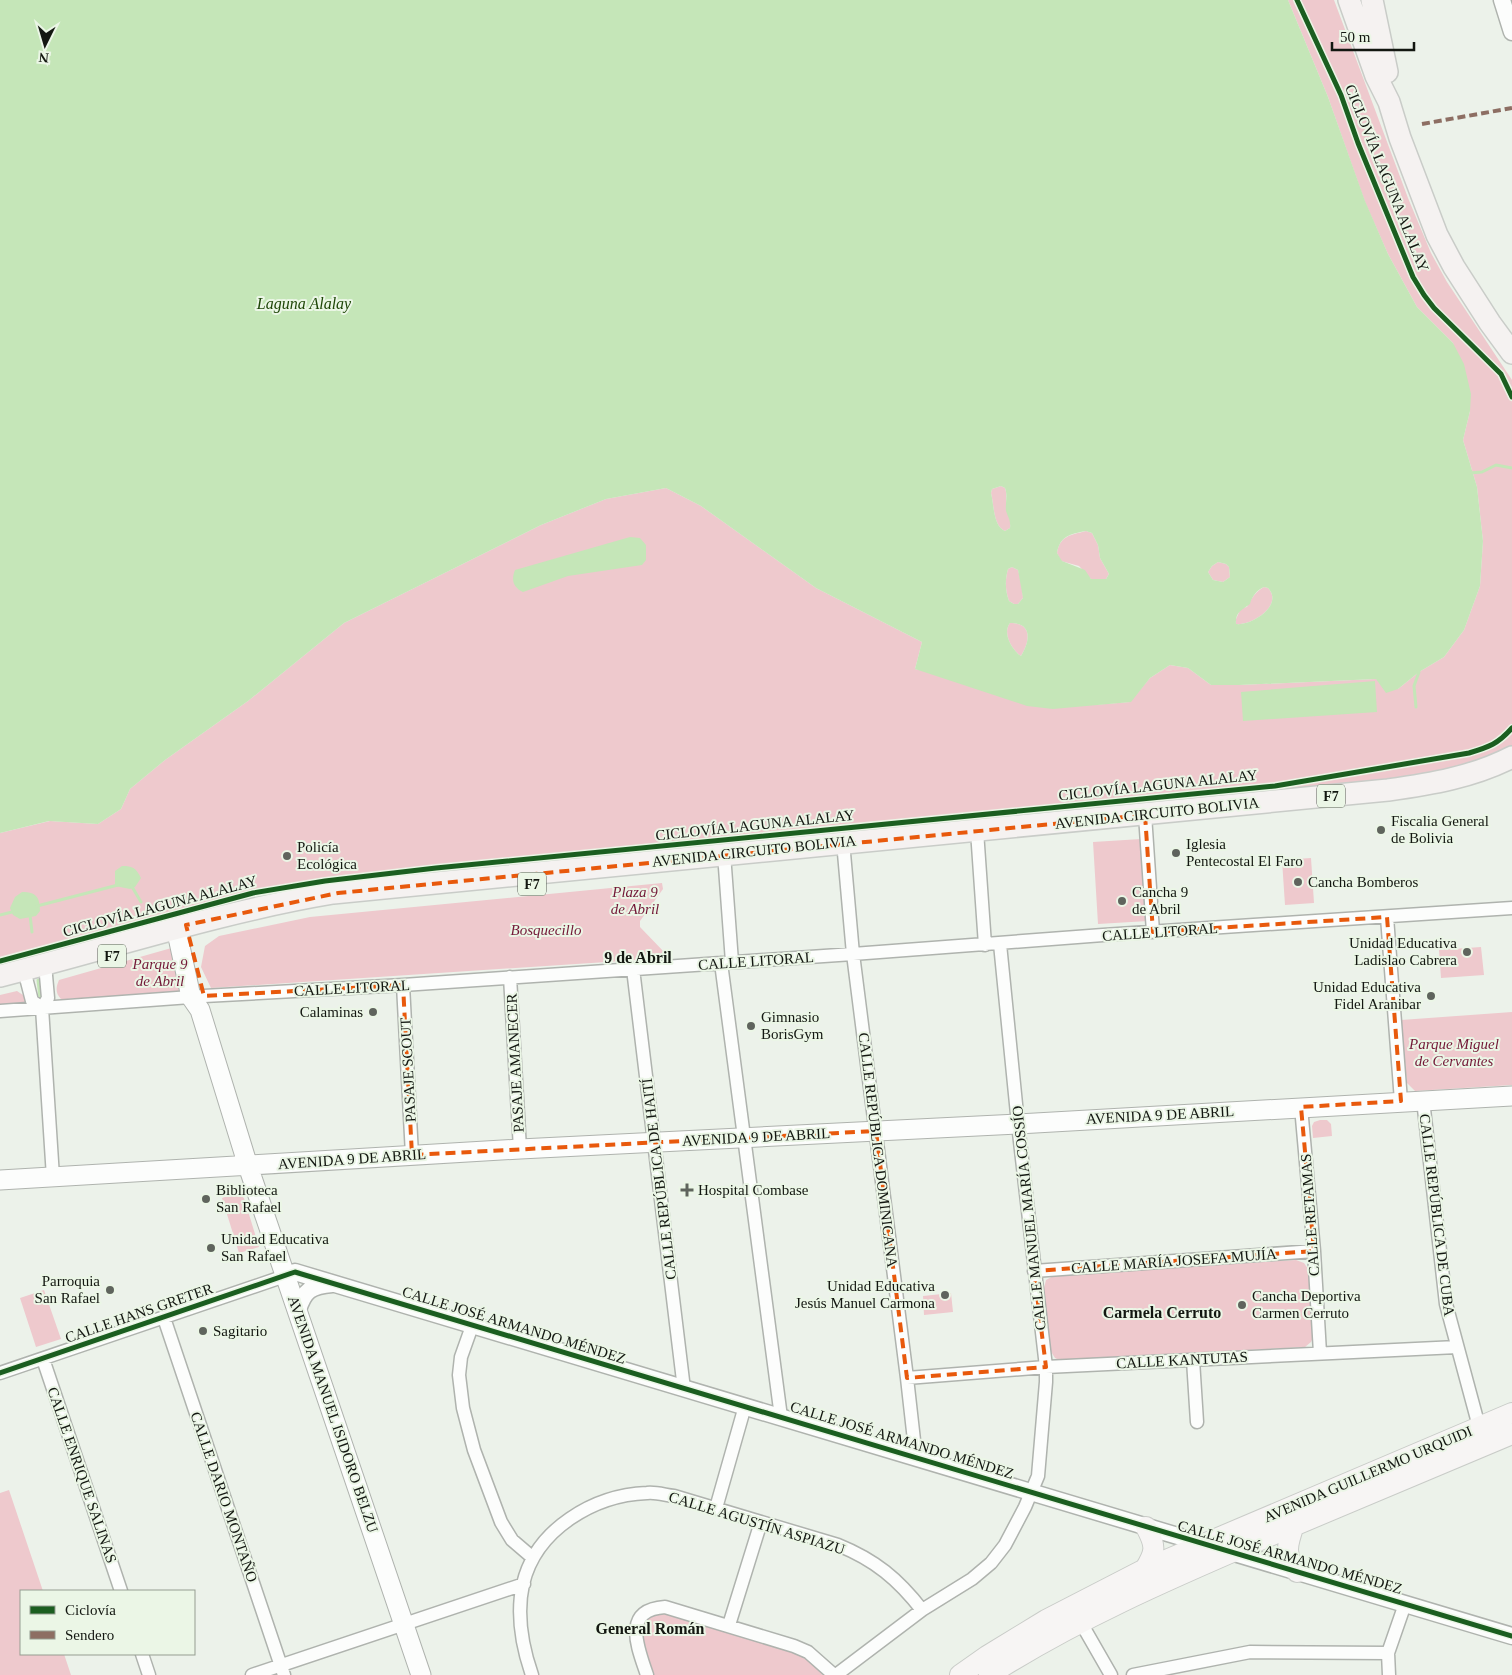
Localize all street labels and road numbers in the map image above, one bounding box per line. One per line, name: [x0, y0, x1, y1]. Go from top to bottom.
street label: CICLOVÍA LAGUNA ALALAY: [1342, 82, 1432, 274]
street label: CICLOVÍA LAGUNA ALALAY: [1058, 767, 1259, 803]
road number: F7: [1317, 784, 1345, 808]
street label: AVENIDA CIRCUITO BOLIVIA: [1054, 794, 1260, 832]
street label: CICLOVÍA LAGUNA ALALAY: [655, 807, 856, 843]
street label: AVENIDA CIRCUITO BOLIVIA: [651, 832, 857, 870]
street label: CICLOVÍA LAGUNA ALALAY: [61, 872, 259, 940]
road number: F7: [518, 872, 546, 896]
street label: CALLE LITORAL: [1102, 920, 1218, 944]
road number: F7: [98, 944, 126, 968]
street label: CALLE LITORAL: [698, 949, 814, 973]
street label: CALLE LITORAL: [294, 977, 410, 999]
street label: PASAJE AMANECER: [503, 993, 527, 1133]
street label: PASAJE SCOUT: [397, 1017, 419, 1123]
street label: CALLE REPÚBLICA DOMINICANA: [856, 1032, 900, 1269]
street label: CALLE REPÚBLICA DE HAITÍ: [639, 1077, 679, 1281]
street label: AVENIDA 9 DE ABRIL: [1085, 1103, 1235, 1127]
street label: CALLE MANUEL MARÍA COSSÍO: [1009, 1105, 1049, 1331]
street label: CALLE REPÚBLICA DE CUBA: [1417, 1113, 1457, 1317]
street label: AVENIDA 9 DE ABRIL: [681, 1125, 831, 1149]
street label: AVENIDA 9 DE ABRIL: [277, 1146, 427, 1172]
street label: CALLE RETAMAS: [1298, 1153, 1322, 1277]
street label: CALLE MARÍA JOSEFA MUJÍA: [1071, 1246, 1277, 1276]
street label: CALLE HANS GRETER: [63, 1280, 215, 1346]
street label: CALLE JOSÉ ARMANDO MÉNDEZ: [400, 1283, 628, 1367]
street label: AVENIDA MANUEL ISIDORO BELZU: [285, 1293, 381, 1535]
street label: CALLE KANTUTAS: [1116, 1349, 1248, 1371]
street label: CALLE ENRIQUE SALINAS: [44, 1385, 120, 1565]
street label: CALLE JOSÉ ARMANDO MÉNDEZ: [788, 1398, 1016, 1482]
street label: CALLE DARIO MONTAÑO: [187, 1410, 261, 1584]
street label: AVENIDA GUILLERMO URQUIDI: [1261, 1423, 1475, 1525]
street label: CALLE AGUSTÍN ASPIAZU: [667, 1489, 847, 1558]
street label: CALLE JOSÉ ARMANDO MÉNDEZ: [1176, 1517, 1404, 1597]

